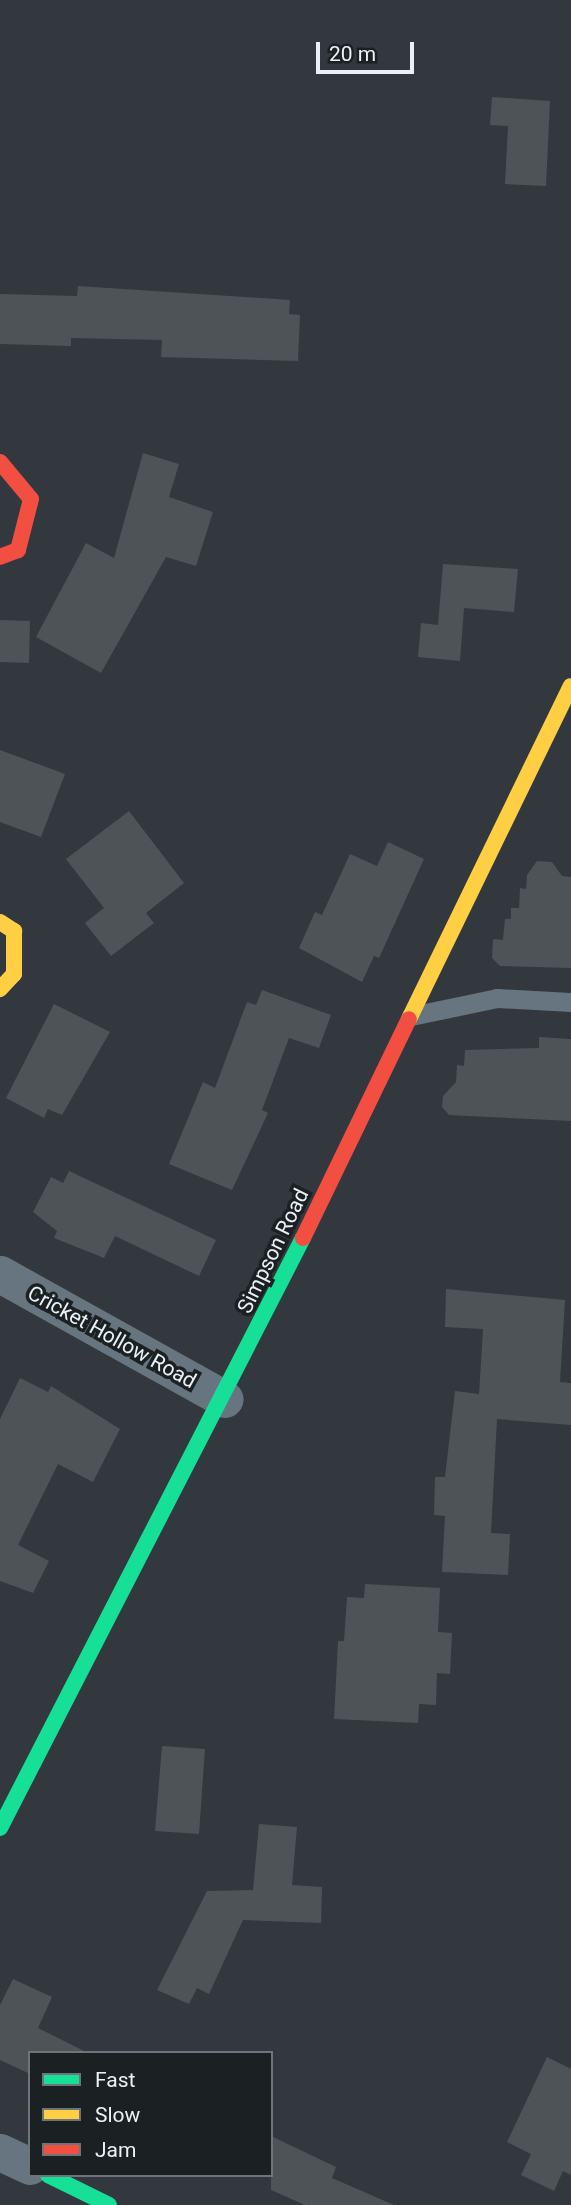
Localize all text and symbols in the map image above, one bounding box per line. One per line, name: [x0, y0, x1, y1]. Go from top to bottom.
scale bar: [319, 28, 417, 72]
text: 20 m: [329, 42, 376, 66]
street label: Simpson Road: [232, 1185, 314, 1317]
street label: Cricket Hollow Road: [23, 1280, 201, 1394]
legend: [28, 2051, 273, 2177]
text: Fast: [95, 2068, 135, 2092]
text: Slow: [95, 2103, 140, 2127]
text: Jam: [95, 2138, 136, 2162]

